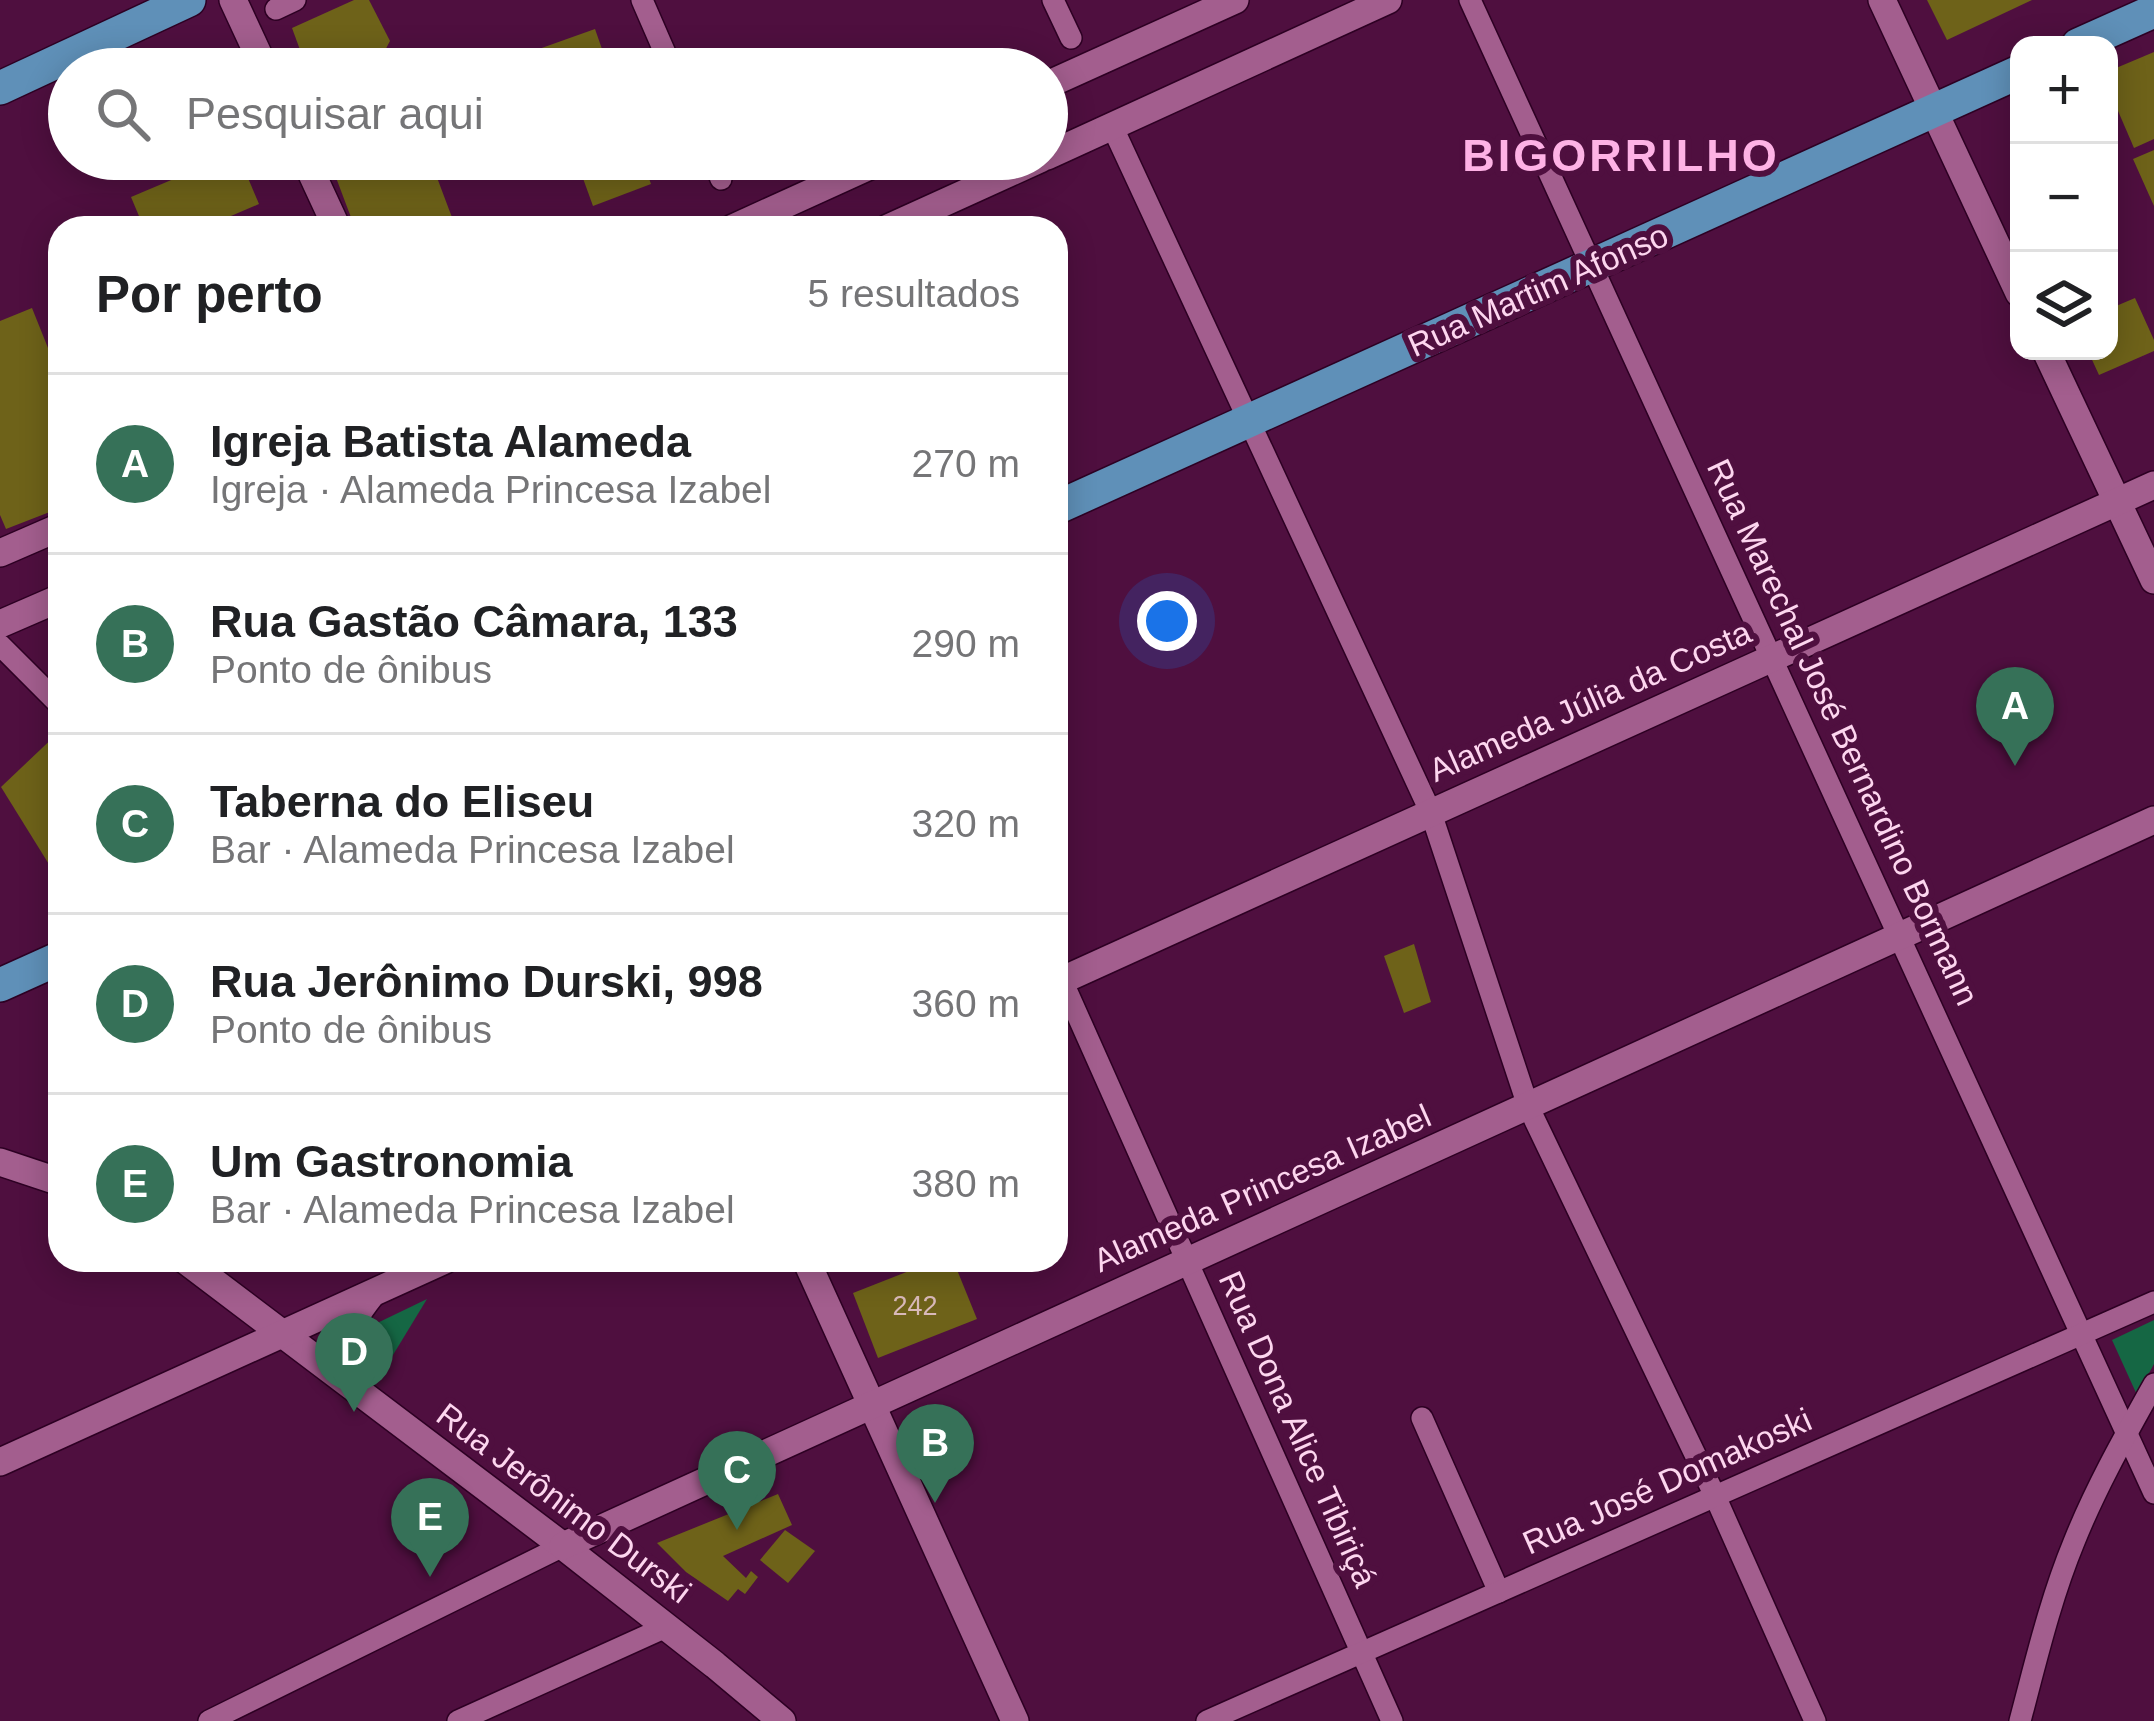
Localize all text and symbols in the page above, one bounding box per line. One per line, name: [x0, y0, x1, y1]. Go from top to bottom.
map controls: [2010, 36, 2118, 360]
button: +: [2010, 36, 2118, 144]
search box: [48, 48, 1068, 180]
icon: search: [90, 81, 156, 147]
text: Pesquisar aqui: [186, 88, 484, 139]
district label: BIGORRILHO: [1462, 130, 1780, 181]
button: −: [2010, 144, 2118, 252]
street label: Rua Martim Afonso: [1402, 216, 1674, 364]
button: layers: [2010, 252, 2118, 360]
text: Por perto: [96, 266, 323, 323]
text: 5 resultados: [808, 272, 1020, 315]
text: Igreja Batista Alameda: [210, 416, 691, 467]
text: A: [121, 442, 149, 485]
text: 270 m: [912, 442, 1020, 485]
street label: Rua Marechal José Bernardino Bormann: [1700, 453, 1986, 1011]
text: Igreja · Alameda Princesa Izabel: [210, 468, 771, 511]
your location: [1137, 591, 1197, 651]
text: Rua Gastão Câmara, 133: [210, 596, 738, 647]
street label: Alameda Júlia da Costa: [1423, 613, 1757, 789]
text: B: [121, 622, 149, 665]
text: 290 m: [912, 622, 1020, 665]
text: Ponto de ônibus: [210, 648, 492, 691]
pin: A: [1976, 667, 2054, 766]
text: Taberna do Eliseu: [210, 776, 594, 827]
text: C: [121, 802, 149, 845]
text: 320 m: [912, 802, 1020, 845]
text: Bar · Alameda Princesa Izabel: [210, 828, 735, 871]
text: Rua Jerônimo Durski, 998: [210, 956, 763, 1007]
text: D: [121, 982, 149, 1025]
text: 360 m: [912, 982, 1020, 1025]
text: Ponto de ônibus: [210, 1008, 492, 1051]
street label: Alameda Princesa Izabel: [1088, 1097, 1436, 1279]
text: Um Gastronomia: [210, 1136, 573, 1187]
text: E: [122, 1162, 148, 1205]
text: 380 m: [912, 1162, 1020, 1205]
text: Bar · Alameda Princesa Izabel: [210, 1188, 735, 1231]
street label: Rua Dona Alice Tibiriçá: [1212, 1266, 1385, 1593]
house number: 242: [892, 1291, 938, 1321]
pin: D: [315, 1313, 393, 1412]
street label: Rua Jerônimo Durski: [430, 1396, 698, 1610]
street label: Rua José Domakoski: [1517, 1401, 1817, 1561]
pin: B: [896, 1404, 974, 1503]
pin: C: [698, 1431, 776, 1530]
pin: E: [391, 1478, 469, 1577]

